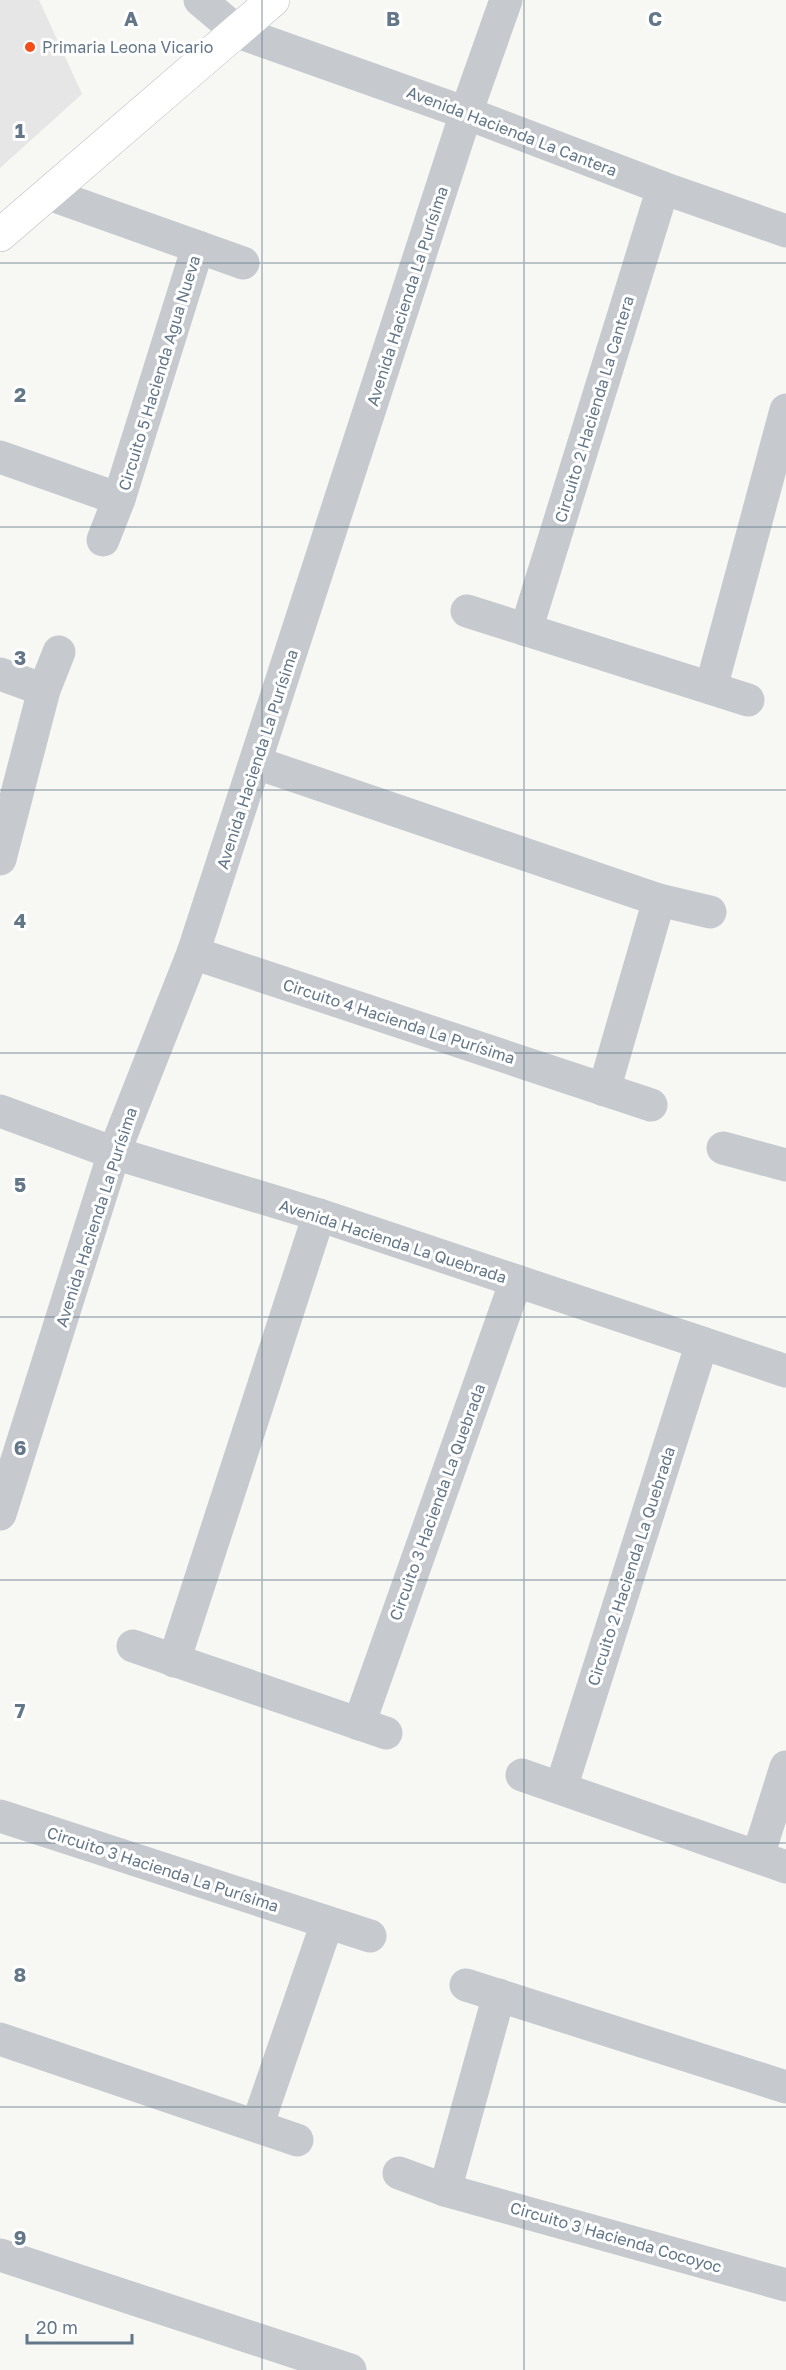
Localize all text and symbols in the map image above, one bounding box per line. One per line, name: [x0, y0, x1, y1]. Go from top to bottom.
text: A: [124, 6, 138, 30]
text: B: [386, 6, 400, 30]
text: C: [648, 6, 662, 30]
place label: Primaria Leona Vicario: [42, 37, 213, 57]
marker: Primaria Leona Vicario: [23, 40, 37, 54]
street label: Avenida Hacienda La Cantera: [404, 82, 620, 180]
text: 1: [15, 118, 25, 142]
street label: Avenida Hacienda La Purísima: [362, 184, 452, 408]
street label: Circuito 5 Hacienda Agua Nueva: [114, 253, 204, 493]
street label: Circuito 2 Hacienda La Cantera: [550, 293, 638, 525]
text: 2: [14, 382, 26, 406]
text: 3: [14, 645, 26, 669]
street label: Avenida Hacienda La Purísima: [212, 647, 302, 871]
text: 4: [14, 908, 26, 932]
street label: Circuito 4 Hacienda La Purísima: [280, 974, 518, 1068]
street label: Avenida Hacienda La Purísima: [51, 1105, 141, 1329]
text: 5: [14, 1172, 26, 1196]
street label: Avenida Hacienda La Quebrada: [277, 1195, 509, 1287]
street label: Circuito 3 Hacienda La Quebrada: [385, 1381, 489, 1623]
text: 6: [14, 1435, 26, 1459]
street label: Circuito 2 Hacienda La Quebrada: [583, 1444, 679, 1688]
text: 7: [15, 1698, 26, 1722]
street label: Circuito 3 Hacienda La Purísima: [45, 1822, 281, 1916]
text: 8: [14, 1962, 26, 1986]
street label: Circuito 3 Hacienda Cocoyoc: [508, 2197, 724, 2277]
text: 9: [14, 2225, 26, 2249]
scale bar: [27, 2307, 132, 2345]
text: 20 m: [36, 2316, 78, 2338]

